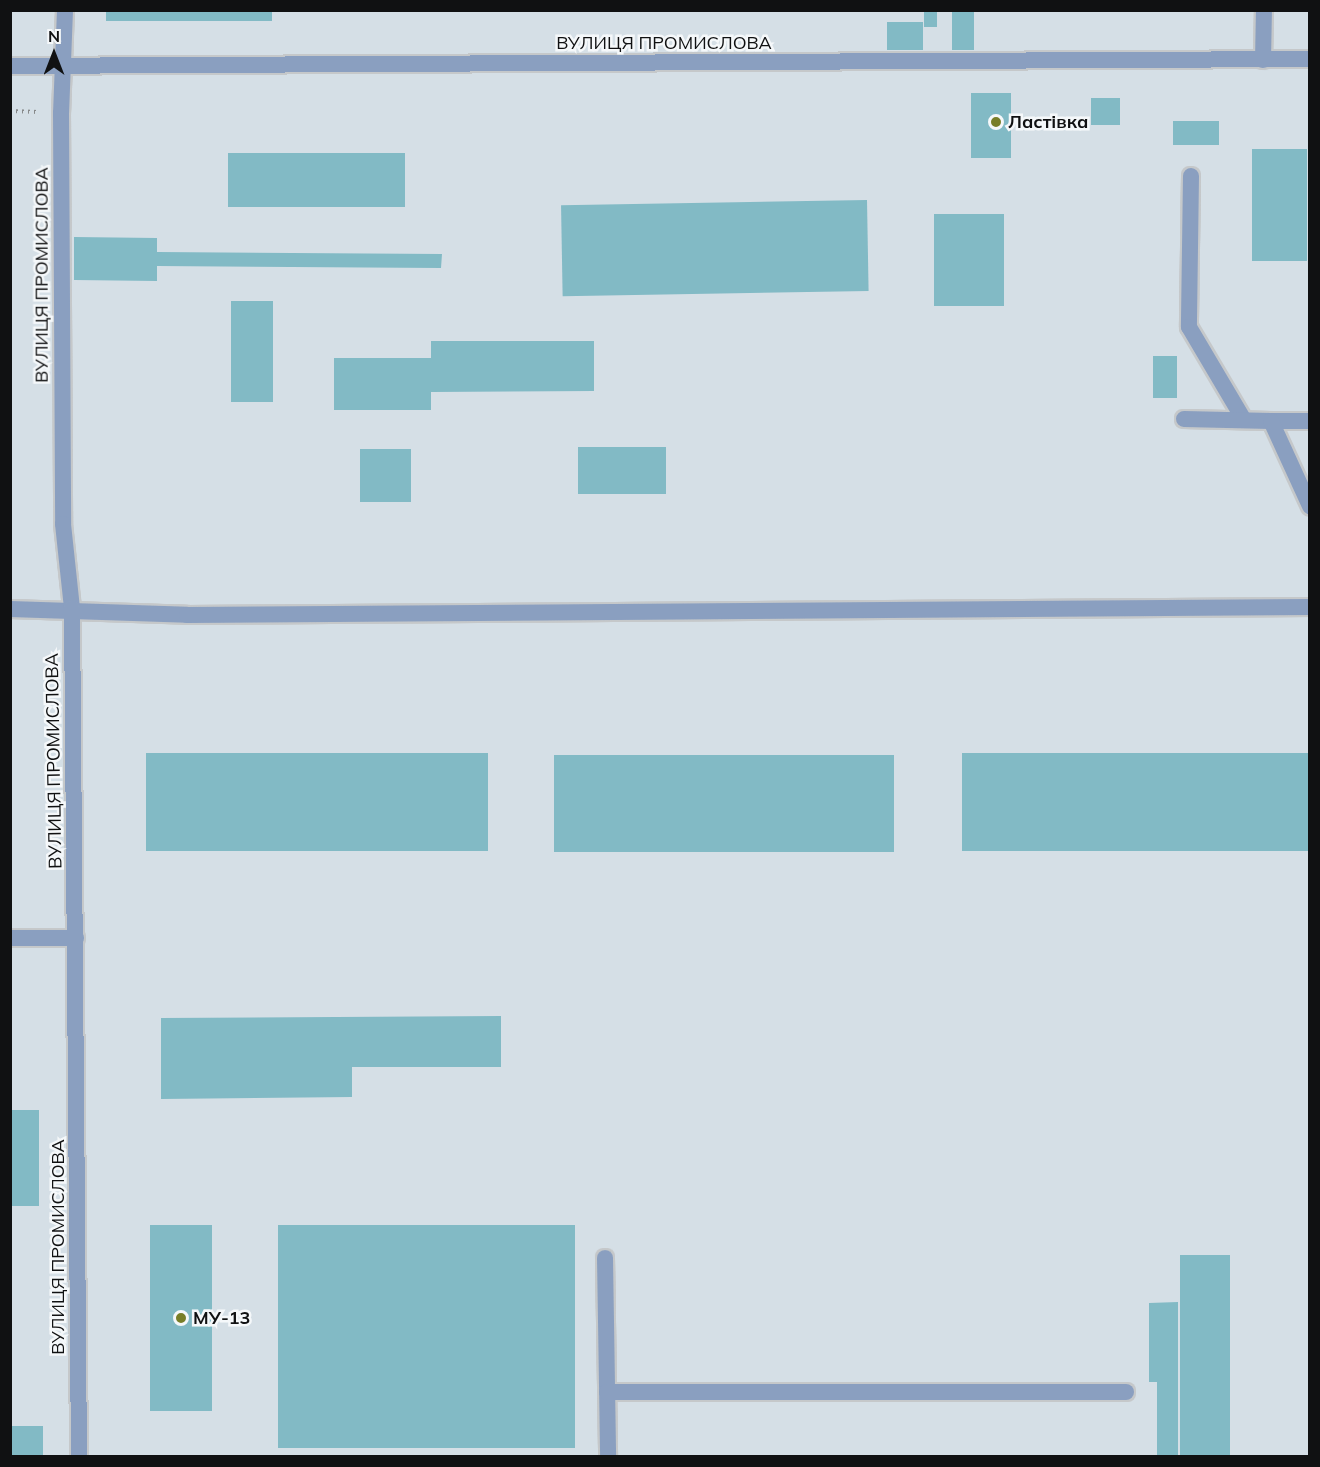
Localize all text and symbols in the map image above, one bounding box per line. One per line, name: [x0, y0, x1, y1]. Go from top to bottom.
north arrow: [24, 24, 84, 84]
text: N: [48, 26, 60, 46]
street label: ВУЛИЦЯ ПРОМИСЛОВА: [556, 32, 772, 54]
place label: Ластівка: [1008, 111, 1088, 133]
marker: Ластівка: [989, 115, 1003, 129]
street label: ВУЛИЦЯ ПРОМИСЛОВА: [31, 167, 53, 383]
street label: ВУЛИЦЯ ПРОМИСЛОВА: [41, 653, 67, 869]
street label: ВУЛИЦЯ ПРОМИСЛОВА: [47, 1139, 69, 1355]
place label: МУ-13: [193, 1307, 250, 1329]
marker: МУ-13: [174, 1311, 188, 1325]

